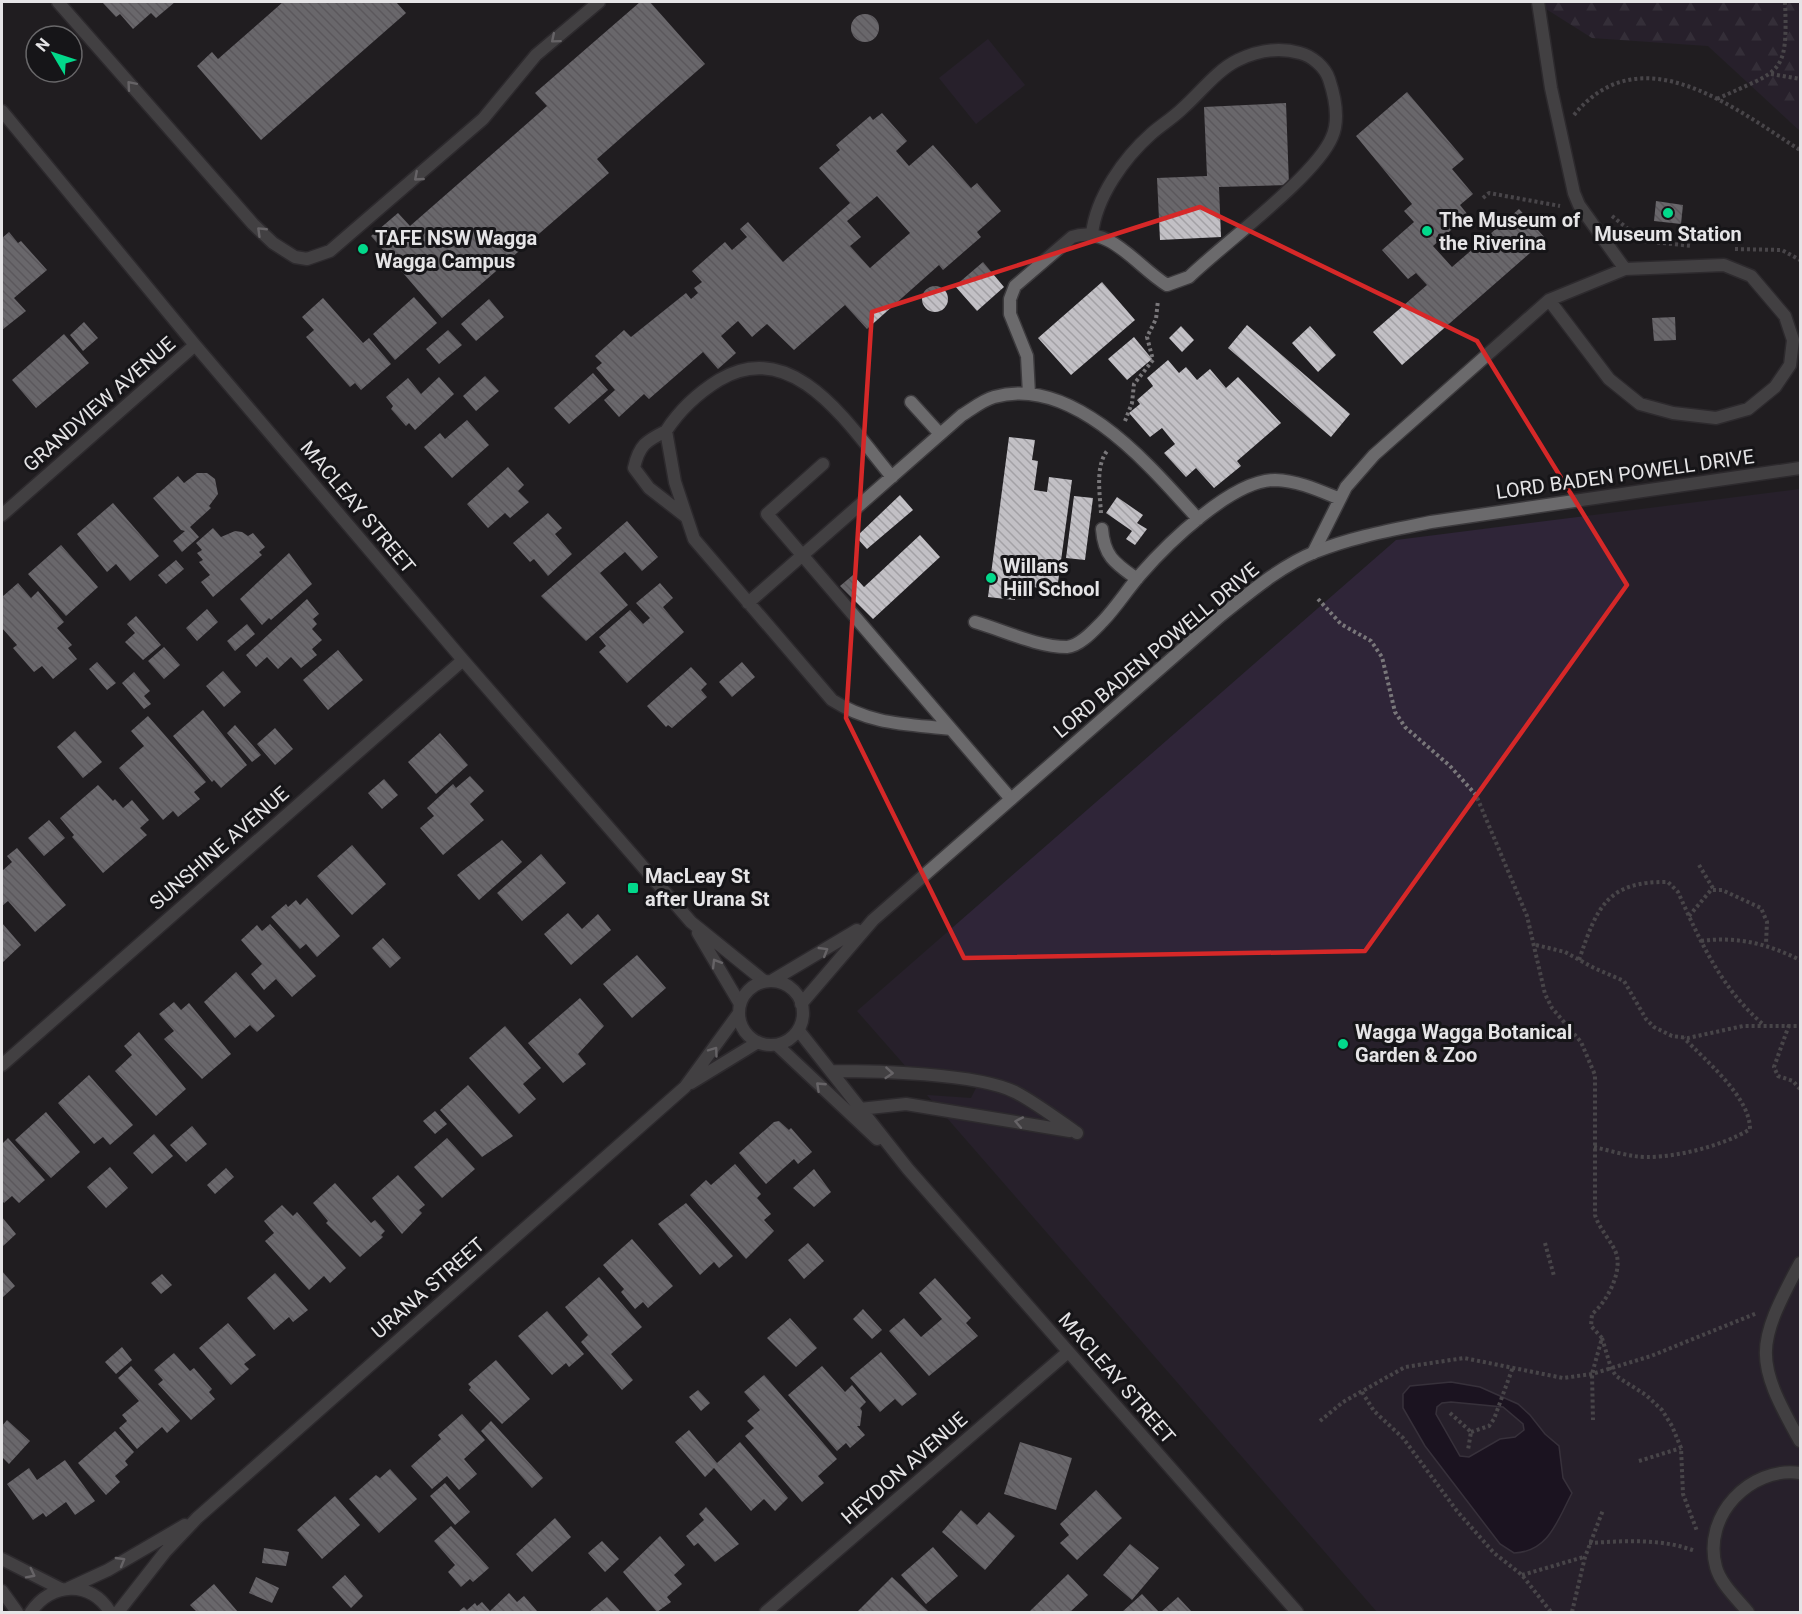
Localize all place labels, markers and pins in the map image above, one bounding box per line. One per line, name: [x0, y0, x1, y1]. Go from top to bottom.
marker: Museum Station: [1661, 206, 1675, 220]
place label: The Museum of the Riverina: [1439, 208, 1581, 255]
place label: Museum Station: [1594, 222, 1742, 246]
marker: The Museum of the Riverina: [1420, 224, 1434, 238]
place label: TAFE NSW Wagga Wagga Campus: [375, 226, 538, 273]
marker: TAFE NSW Wagga Wagga Campus: [356, 242, 370, 256]
place label: Willans Hill School: [1003, 554, 1100, 601]
marker: Willans Hill School: [984, 571, 998, 585]
place label: MacLeay St after Urana St: [645, 864, 770, 911]
marker: MacLeay St after Urana St: [626, 881, 640, 895]
place label: Wagga Wagga Botanical Garden & Zoo: [1355, 1020, 1572, 1067]
marker: Wagga Wagga Botanical Garden & Zoo: [1336, 1037, 1350, 1051]

